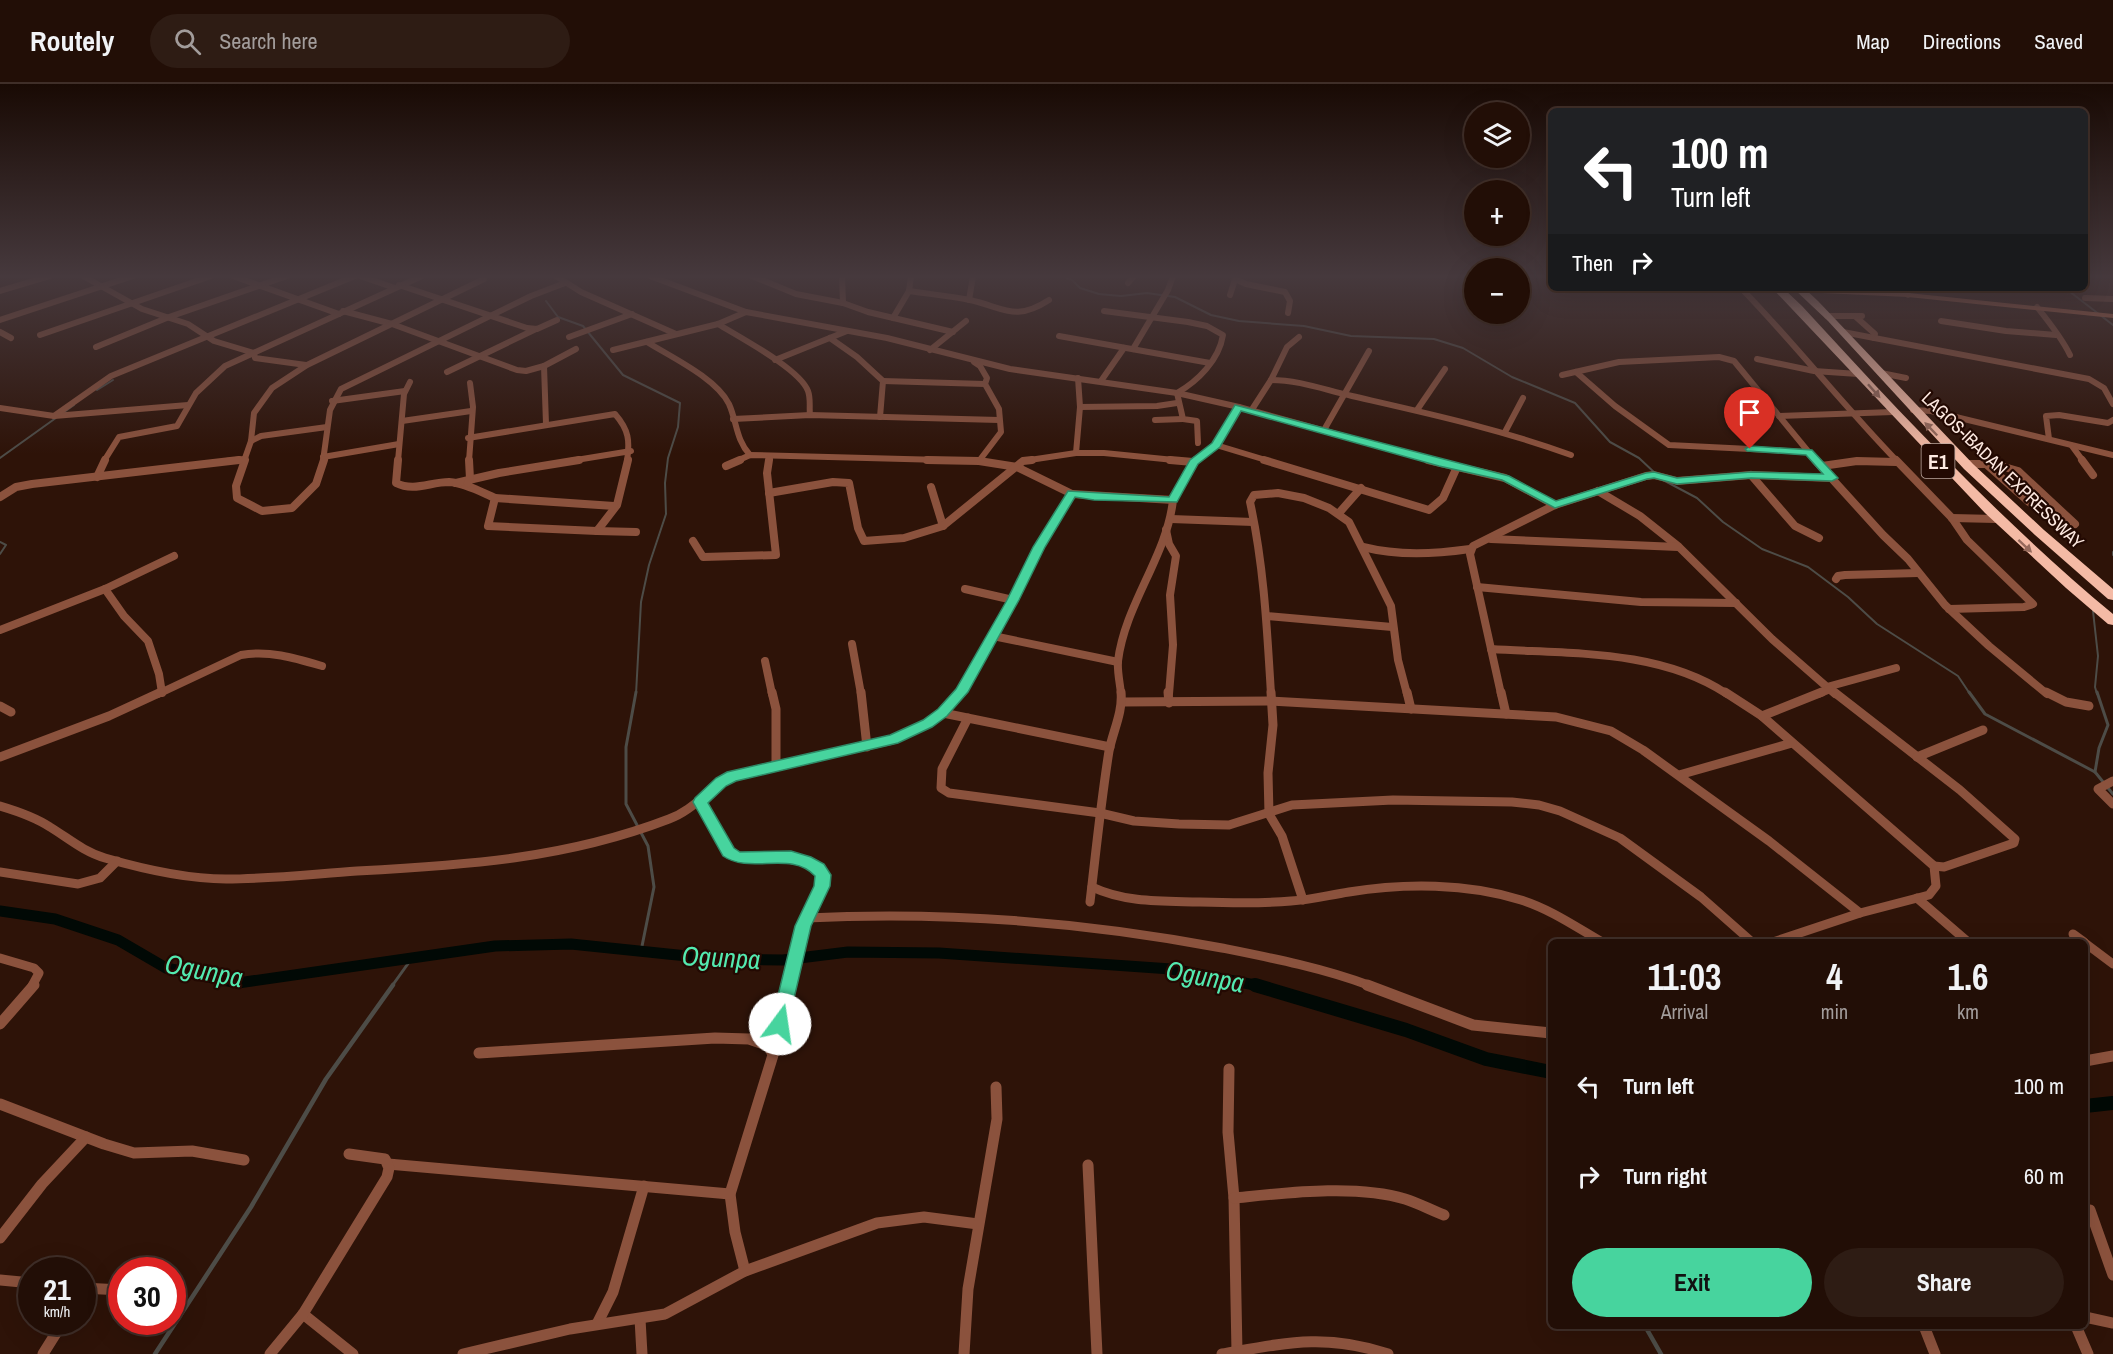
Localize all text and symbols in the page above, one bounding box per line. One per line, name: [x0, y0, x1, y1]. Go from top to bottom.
search box: [150, 14, 570, 68]
text: Routely: [30, 22, 114, 60]
icon: search: [171, 25, 204, 58]
text: Search here: [219, 26, 317, 56]
text: Map: [1856, 27, 1890, 56]
text: Directions: [1923, 27, 2001, 56]
text: Saved: [2034, 27, 2083, 56]
map controls: [1464, 102, 1530, 324]
button: layers: [1464, 102, 1530, 168]
text: 100 m: [1671, 125, 1769, 181]
icon: left: [1572, 132, 1650, 210]
text: Turn left: [1671, 179, 1750, 215]
button: +: [1464, 180, 1530, 246]
icon: right: [1625, 246, 1658, 279]
text: Then: [1572, 248, 1613, 278]
button: −: [1464, 258, 1530, 324]
one-way arrow: [1867, 384, 1881, 399]
street label: LAGOS-IBADAN EXPRESSWAY: [1916, 386, 2090, 554]
pin: [1724, 387, 1775, 449]
icon: arrive: [1733, 396, 1766, 429]
one-way arrow: [1925, 422, 1939, 436]
road number: E1: [1922, 444, 1954, 478]
one-way arrow: [2018, 539, 2033, 553]
water label: Ogunpa: [681, 937, 761, 977]
water label: Ogunpa: [162, 945, 246, 995]
water label: Ogunpa: [1163, 951, 1247, 1001]
text: 11:03: [1647, 953, 1721, 1001]
text: 4: [1826, 953, 1843, 1001]
text: 1.6: [1947, 953, 1989, 1001]
position arrow: [748, 992, 812, 1056]
text: Arrival: [1661, 998, 1708, 1025]
text: min: [1821, 998, 1848, 1025]
text: km: [1957, 998, 1979, 1025]
icon: left: [1572, 1070, 1605, 1103]
text: Turn left: [1623, 1071, 1694, 1101]
text: 100 m: [2014, 1071, 2064, 1101]
icon: right: [1572, 1160, 1605, 1193]
text: Turn right: [1623, 1161, 1707, 1191]
text: 60 m: [2024, 1161, 2064, 1191]
button: Exit: [1572, 1248, 1812, 1317]
button: Share: [1824, 1248, 2064, 1317]
speed limit sign: 30: [108, 1257, 186, 1335]
text: 21: [43, 1269, 71, 1309]
text: km/h: [44, 1301, 70, 1322]

